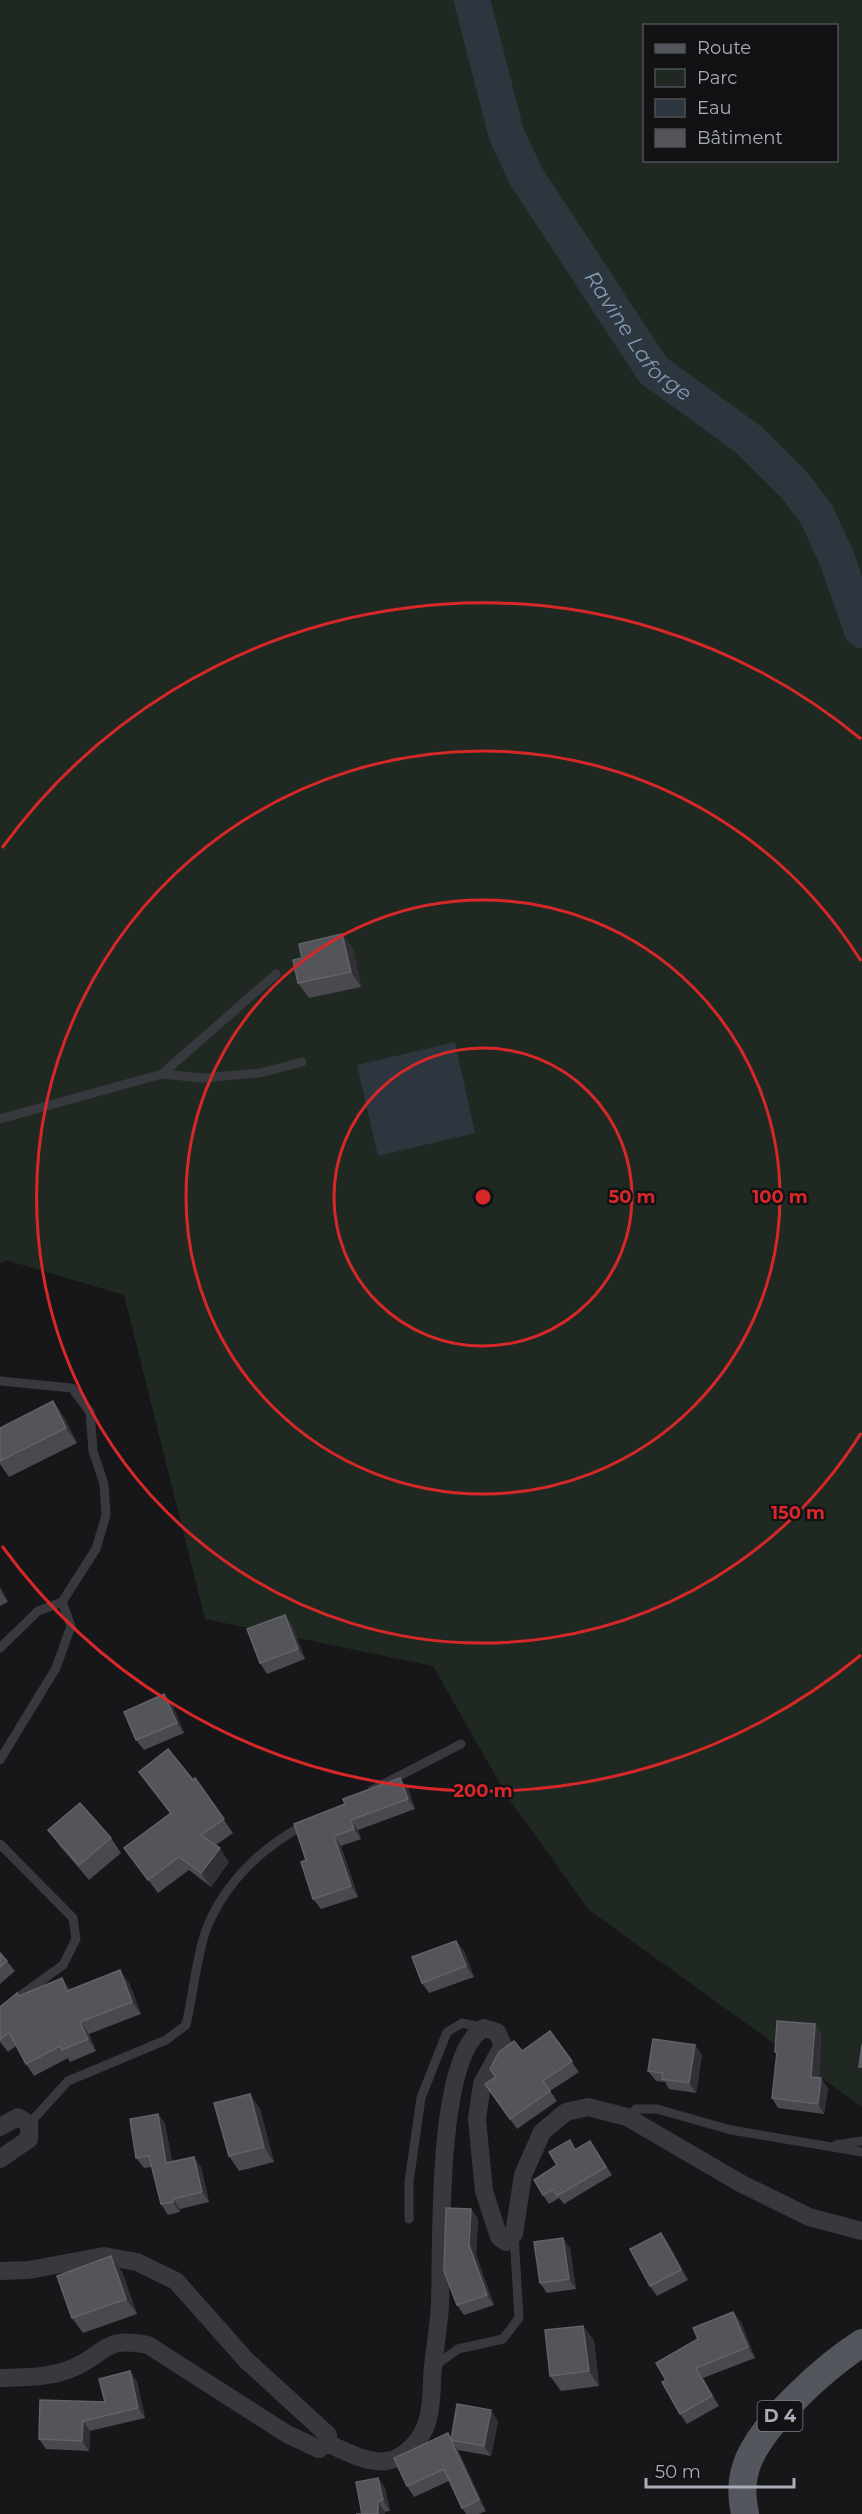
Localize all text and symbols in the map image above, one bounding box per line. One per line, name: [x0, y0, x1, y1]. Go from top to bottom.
legend: [643, 24, 838, 162]
text: Route: [697, 37, 751, 59]
text: Parc: [697, 67, 737, 89]
text: Eau: [697, 97, 732, 119]
text: Bâtiment: [697, 127, 783, 149]
water label: Ravine Laforge: [579, 266, 697, 406]
text: 50 m: [609, 1186, 655, 1208]
text: 100 m: [752, 1186, 808, 1208]
centre of rings: [473, 1187, 493, 1207]
text: 150 m: [771, 1502, 825, 1524]
text: 200 m: [453, 1780, 513, 1802]
road number: D 4: [758, 2401, 802, 2431]
scale bar: [646, 2451, 794, 2489]
text: 50 m: [655, 2461, 701, 2483]

